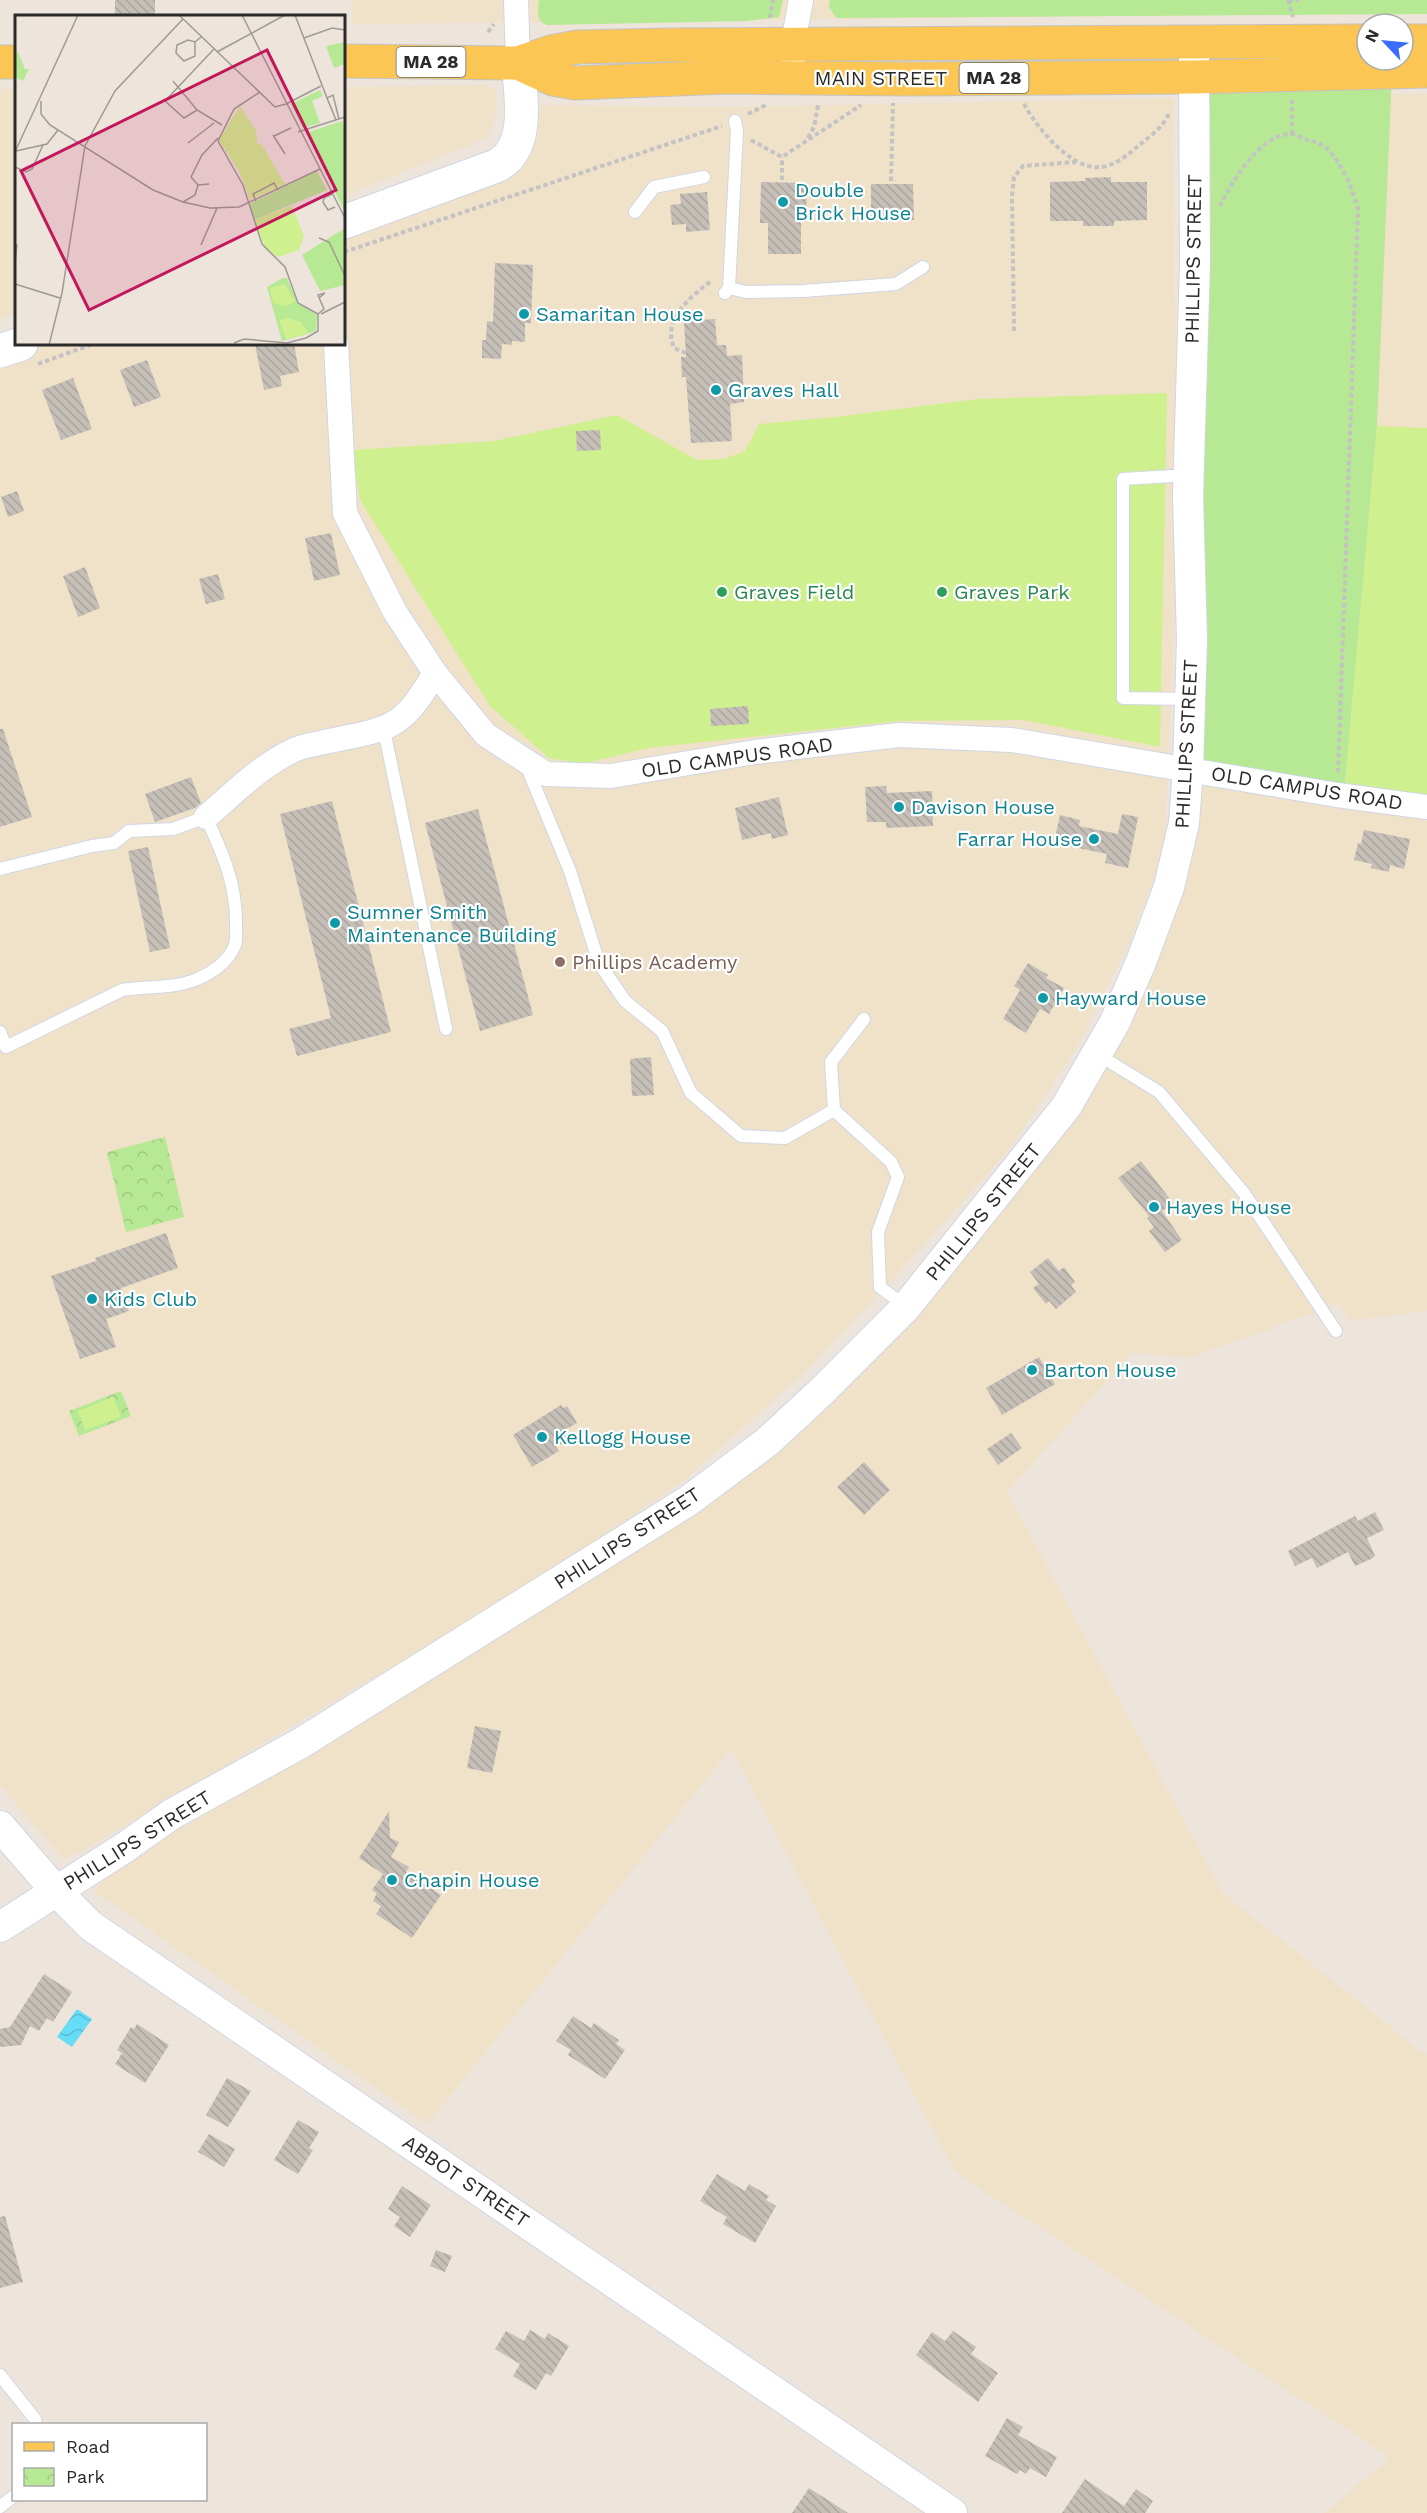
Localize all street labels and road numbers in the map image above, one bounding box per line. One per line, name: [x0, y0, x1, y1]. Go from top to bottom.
road number: MA 28: [396, 47, 466, 77]
road number: MA 28: [960, 63, 1028, 93]
street label: MAIN STREET: [815, 66, 947, 90]
street label: PHILLIPS STREET: [1180, 174, 1206, 344]
street label: PHILLIPS STREET: [1170, 659, 1202, 829]
street label: OLD CAMPUS ROAD: [640, 732, 834, 782]
street label: OLD CAMPUS ROAD: [1210, 761, 1404, 815]
street label: PHILLIPS STREET: [920, 1139, 1046, 1285]
street label: PHILLIPS STREET: [549, 1482, 705, 1594]
street label: PHILLIPS STREET: [59, 1785, 215, 1895]
street label: ABBOT STREET: [398, 2130, 534, 2232]

